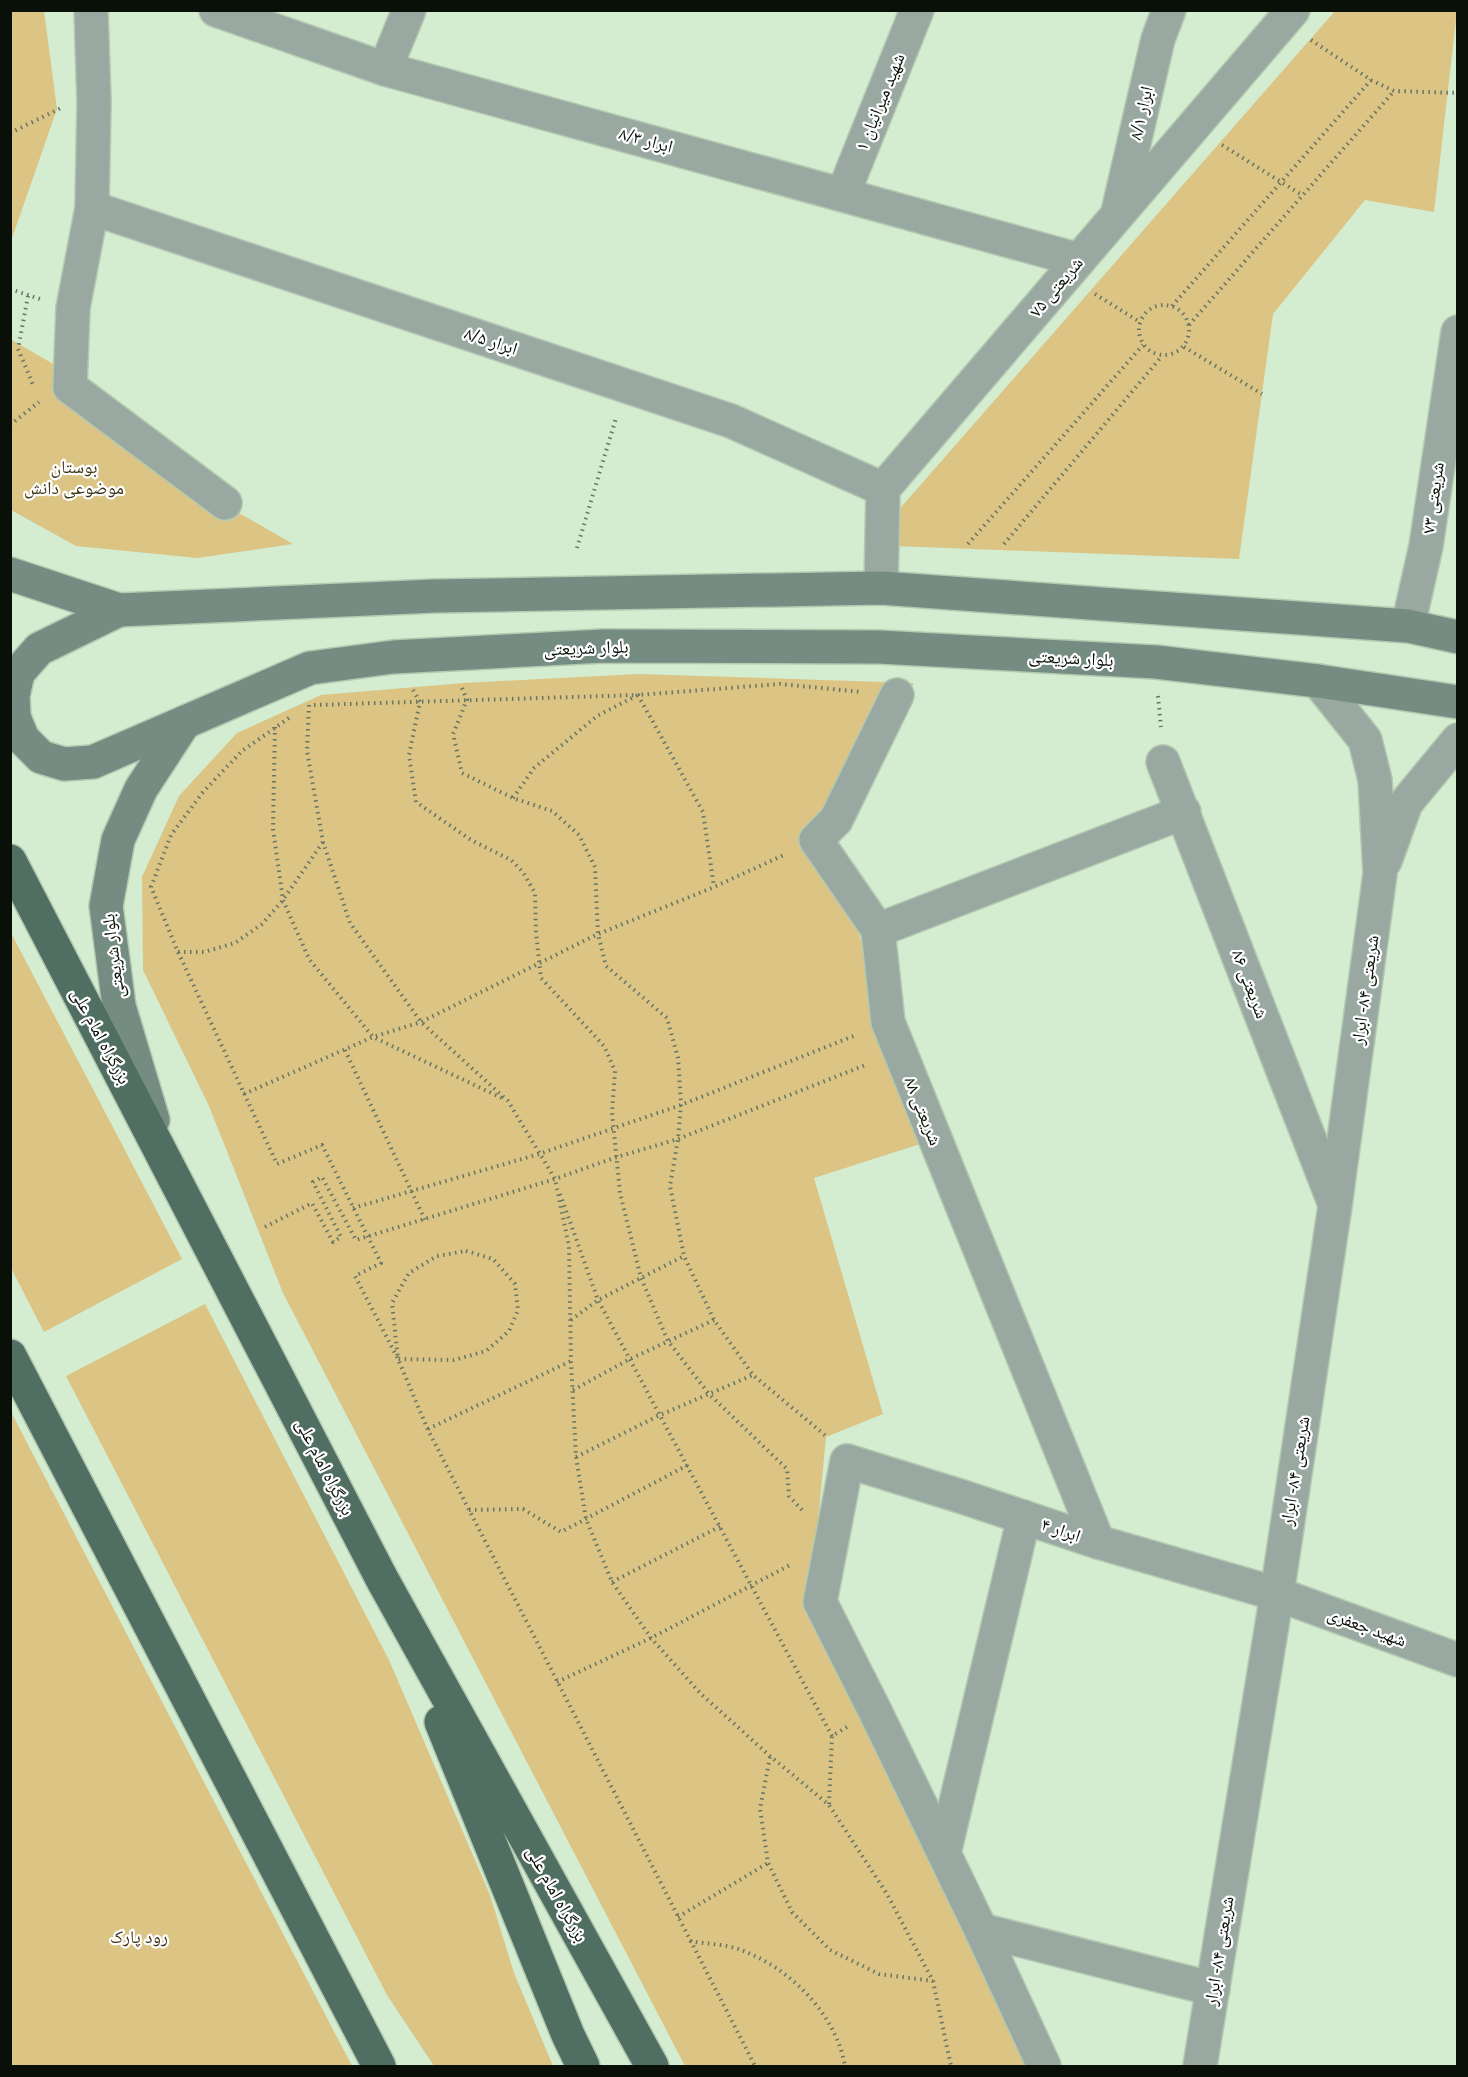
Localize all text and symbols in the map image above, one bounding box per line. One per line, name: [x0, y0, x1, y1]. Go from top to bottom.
street label: شهید میرانیان ۱: [850, 50, 910, 154]
street label: ابرار ۸/۱: [1124, 84, 1157, 142]
street label: ابرار ۸/۳: [617, 122, 675, 157]
street label: شریعتی ۷۵: [1024, 252, 1088, 322]
street label: ابرار ۸/۵: [462, 322, 520, 359]
park label: بوستان موضوعی دانش: [24, 456, 124, 499]
street label: شریعتی ۷۳: [1417, 461, 1449, 535]
street label: بلوار شریعتی: [543, 636, 629, 660]
street label: بلوار شریعتی: [1028, 645, 1114, 671]
street label: بلوار شریعتی: [97, 912, 129, 1000]
street label: شریعتی ۸۴ - ابرار: [1346, 934, 1384, 1047]
street label: شریعتی ۸۶: [1227, 946, 1273, 1022]
street label: بزرگراه امام علی: [66, 984, 136, 1088]
street label: شریعتی ۸۸: [899, 1073, 947, 1149]
street label: بزرگراه امام علی: [290, 1415, 359, 1520]
street label: شریعتی ۸۴ - ابرار: [1275, 1415, 1315, 1528]
street label: ابرار ۴: [1039, 1513, 1084, 1547]
street label: شهید جعفری: [1325, 1603, 1409, 1651]
street label: بزرگراه امام علی: [521, 1842, 592, 1946]
street label: شریعتی ۸۴ - ابرار: [1199, 1895, 1239, 2008]
park label: رود پارک: [110, 1926, 168, 1948]

